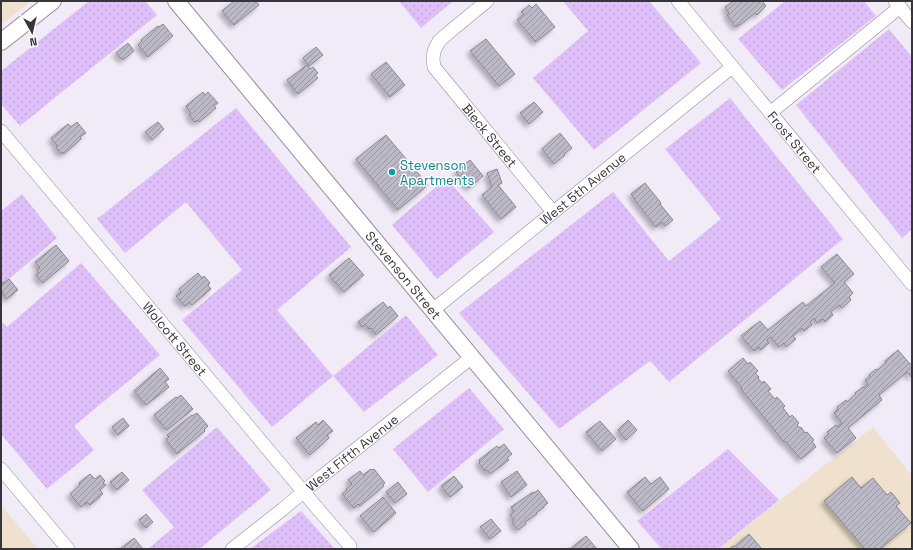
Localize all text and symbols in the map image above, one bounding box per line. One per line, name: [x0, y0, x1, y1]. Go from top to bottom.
north arrow: [12, 12, 52, 52]
text: N: [29, 34, 38, 49]
street label: Bieck Street: [458, 100, 521, 171]
street label: Frost Street: [764, 108, 825, 177]
street label: West 5th Avenue: [537, 149, 630, 229]
place label: Stevenson Apartments: [400, 157, 475, 189]
marker: Stevenson Apartments: [387, 167, 397, 177]
street label: Stevenson Street: [361, 228, 445, 323]
street label: Wolcott Street: [139, 298, 211, 380]
street label: West Fifth Avenue: [303, 411, 402, 495]

